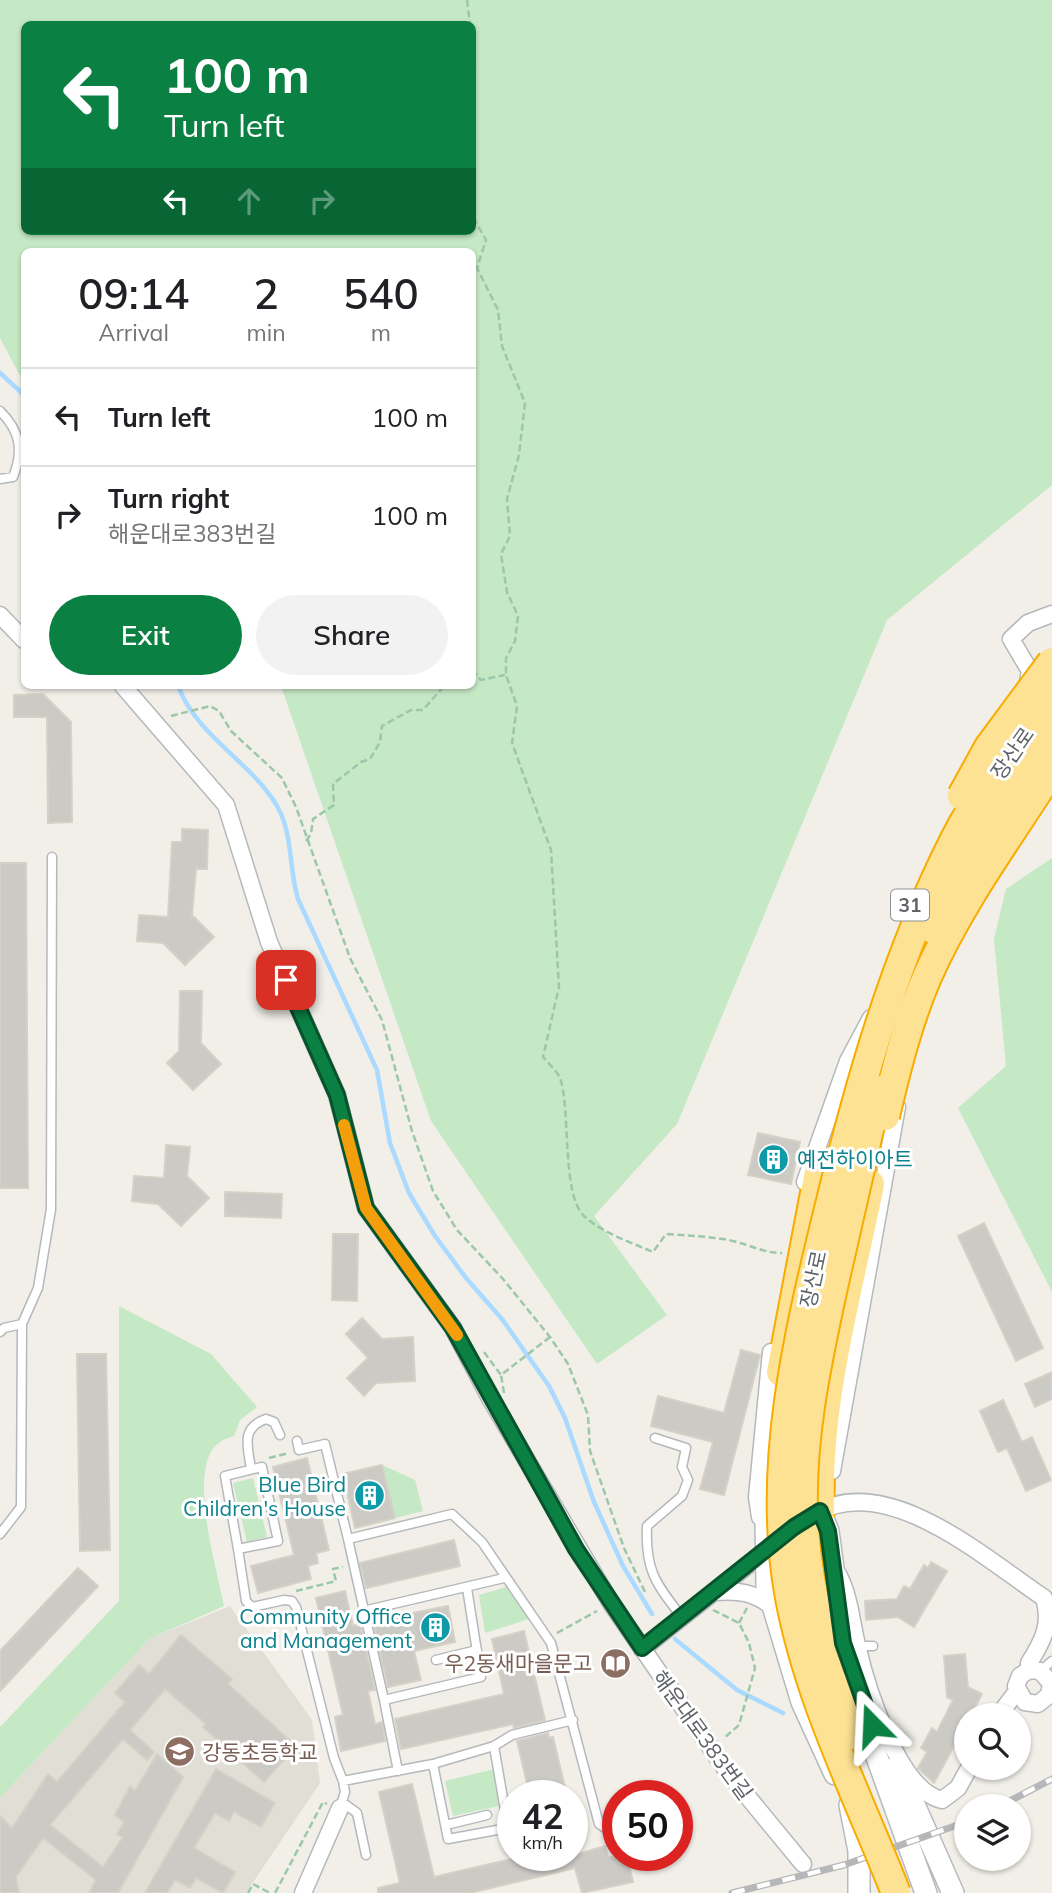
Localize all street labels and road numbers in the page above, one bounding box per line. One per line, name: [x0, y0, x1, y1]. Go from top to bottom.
street label: 장산로: [985, 722, 1039, 784]
road number: 31: [891, 890, 929, 920]
street label: 장산로: [794, 1248, 832, 1310]
street label: 해운대로383번길: [647, 1665, 759, 1805]

